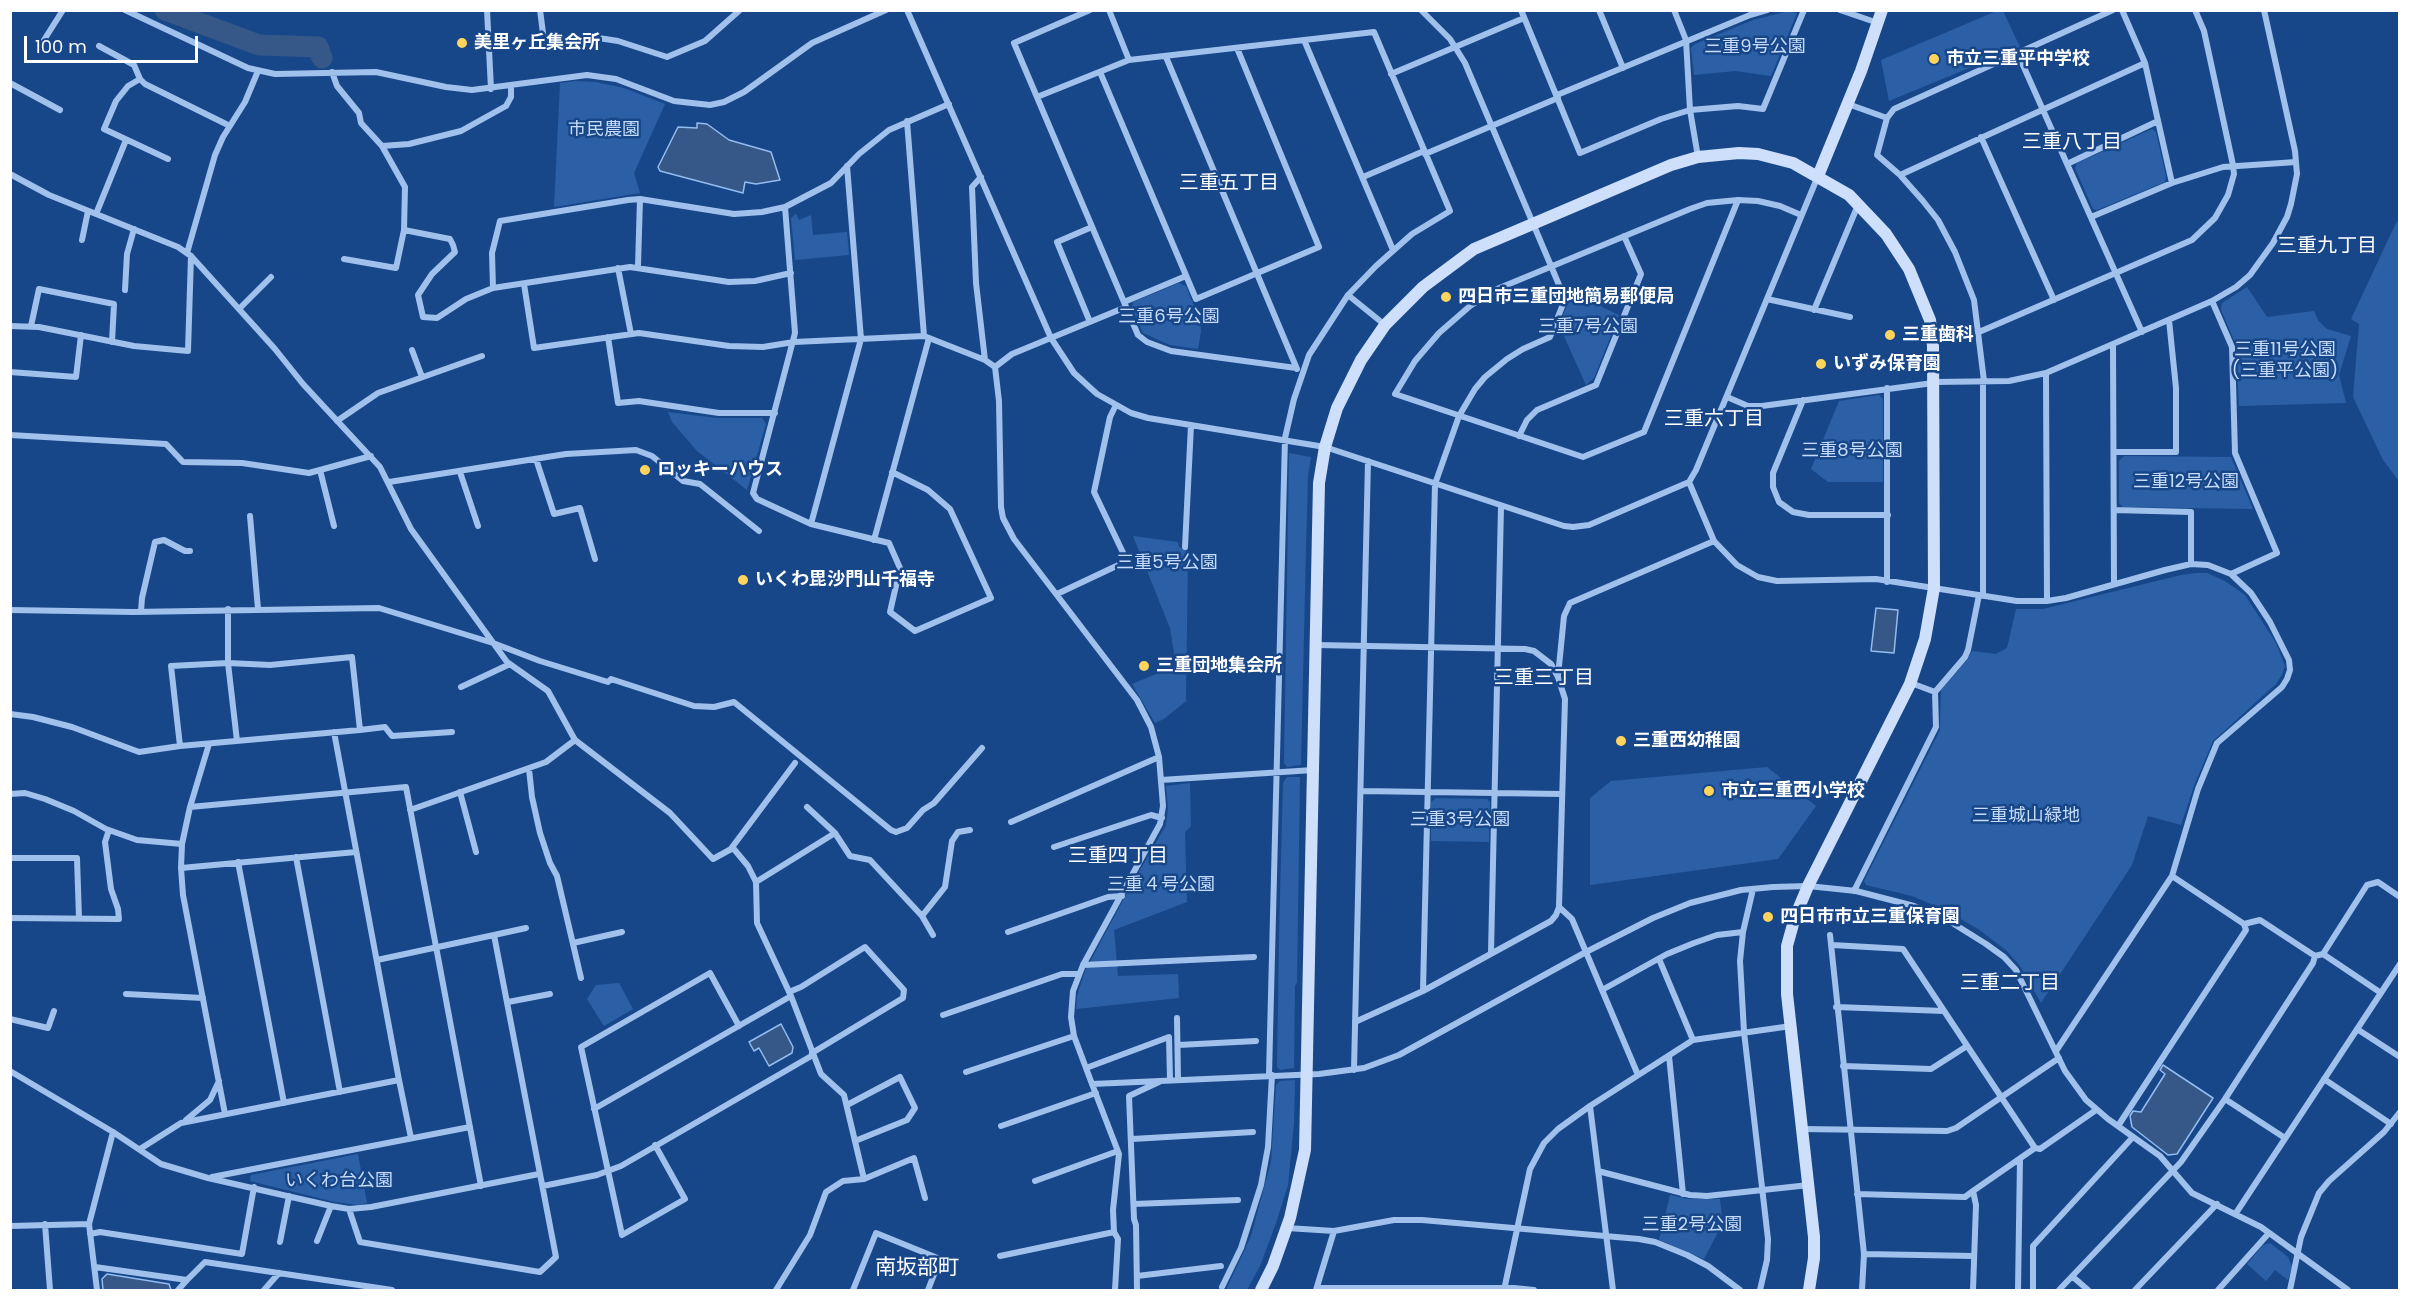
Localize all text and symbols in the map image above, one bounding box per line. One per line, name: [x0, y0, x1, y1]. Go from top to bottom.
scale bar: [27, 24, 201, 62]
place label: 美里ヶ丘集会所: [474, 32, 600, 54]
text: 100 m: [35, 34, 87, 59]
marker: 美里ヶ丘集会所: [455, 36, 469, 50]
park label: 三重9号公園: [1704, 36, 1806, 58]
place label: 市立三重平中学校: [1946, 48, 2090, 70]
marker: 市立三重平中学校: [1927, 52, 1941, 66]
park label: 市民農園: [568, 119, 640, 141]
district label: 三重八丁目: [2022, 131, 2122, 155]
district label: 三重五丁目: [1179, 172, 1279, 196]
district label: 三重九丁目: [2277, 235, 2377, 259]
place label: 四日市三重団地簡易郵便局: [1458, 286, 1674, 308]
marker: 四日市三重団地簡易郵便局: [1439, 290, 1453, 304]
park label: 三重6号公園: [1118, 306, 1220, 328]
park label: 三重7号公園: [1538, 316, 1638, 338]
place label: 三重歯科: [1902, 324, 1974, 346]
marker: 三重歯科: [1883, 328, 1897, 342]
park label: 三重11号公園 (三重平公園): [2232, 339, 2338, 382]
place label: いずみ保育園: [1833, 353, 1941, 375]
marker: いずみ保育園: [1814, 357, 1828, 371]
district label: 三重六丁目: [1664, 408, 1764, 432]
park label: 三重8号公園: [1801, 440, 1903, 462]
place label: ロッキーハウス: [657, 459, 783, 481]
marker: ロッキーハウス: [638, 463, 652, 477]
park label: 三重12号公園: [2133, 471, 2239, 493]
park label: 三重5号公園: [1116, 552, 1218, 574]
place label: いくわ毘沙門山千福寺: [755, 569, 935, 591]
marker: いくわ毘沙門山千福寺: [736, 573, 750, 587]
place label: 三重団地集会所: [1156, 655, 1282, 677]
marker: 三重団地集会所: [1137, 659, 1151, 673]
district label: 三重三丁目: [1494, 667, 1594, 691]
place label: 三重西幼稚園: [1633, 730, 1741, 752]
marker: 三重西幼稚園: [1614, 734, 1628, 748]
place label: 市立三重西小学校: [1721, 780, 1865, 802]
marker: 市立三重西小学校: [1702, 784, 1716, 798]
park label: 三重城山緑地: [1972, 805, 2080, 827]
park label: 三重3号公園: [1410, 809, 1510, 831]
district label: 三重四丁目: [1068, 845, 1168, 869]
park label: 三重４号公園: [1107, 874, 1215, 896]
place label: 四日市市立三重保育園: [1780, 906, 1960, 928]
marker: 四日市市立三重保育園: [1761, 910, 1775, 924]
district label: 三重二丁目: [1960, 972, 2060, 996]
park label: いくわ台公園: [285, 1170, 393, 1192]
park label: 三重2号公園: [1642, 1214, 1742, 1236]
district label: 南坂部町: [875, 1256, 959, 1282]

